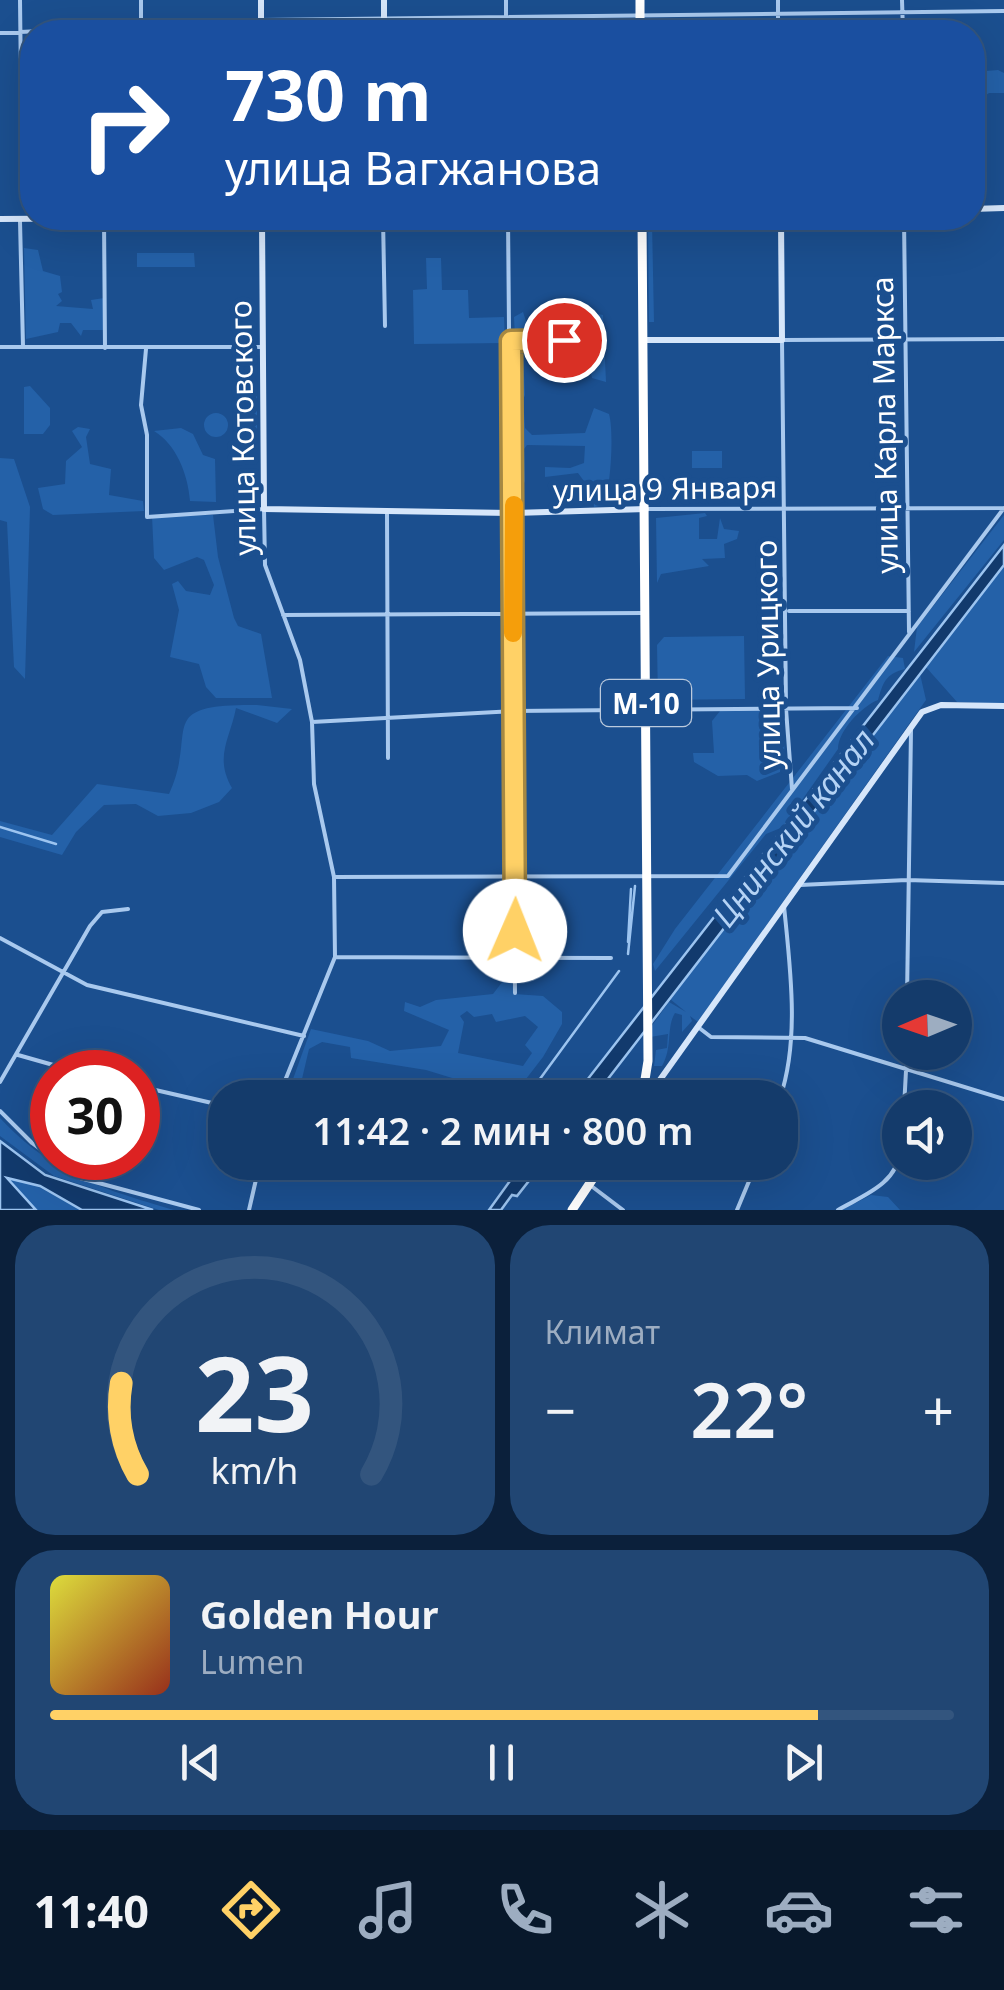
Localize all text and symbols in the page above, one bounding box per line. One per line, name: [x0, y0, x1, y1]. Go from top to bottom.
text: 730 m: [225, 46, 432, 142]
icon: right: [60, 60, 190, 190]
text: улица Вагжанова: [225, 137, 601, 198]
street label: улица Карла Маркса: [861, 276, 907, 574]
pin: [522, 298, 607, 383]
street label: улица Котовского: [219, 300, 265, 556]
icon: arrive: [537, 313, 592, 368]
street label: улица 9 Января: [553, 466, 777, 510]
street label: улица Урицкого: [744, 540, 790, 770]
road number: М-10: [601, 680, 691, 726]
water label: Цнинский канал: [702, 719, 884, 935]
position arrow: [463, 879, 567, 983]
north arrow: [882, 980, 972, 1070]
map controls: [882, 980, 972, 1180]
speed limit sign: 30: [30, 1050, 160, 1180]
button: sound: [882, 1090, 972, 1180]
text: 11:42 · 2 мин · 800 m: [312, 1104, 694, 1156]
text: Климат: [545, 1310, 660, 1353]
text: 23: [195, 1321, 314, 1462]
text: 22°: [690, 1358, 808, 1460]
text: −: [545, 1372, 576, 1447]
text: +: [923, 1372, 954, 1447]
text: km/h: [211, 1446, 299, 1494]
text: Golden Hour: [200, 1588, 438, 1640]
text: Lumen: [200, 1640, 304, 1683]
icon: previous: [173, 1735, 228, 1790]
icon: pause: [474, 1735, 529, 1790]
icon: next: [776, 1735, 831, 1790]
icon: directions: [216, 1875, 286, 1945]
icon: music: [353, 1875, 423, 1945]
icon: phone: [490, 1875, 560, 1945]
icon: climate: [627, 1875, 697, 1945]
icon: car: [764, 1875, 834, 1945]
icon: filters: [901, 1875, 971, 1945]
text: 11:40: [33, 1880, 149, 1941]

